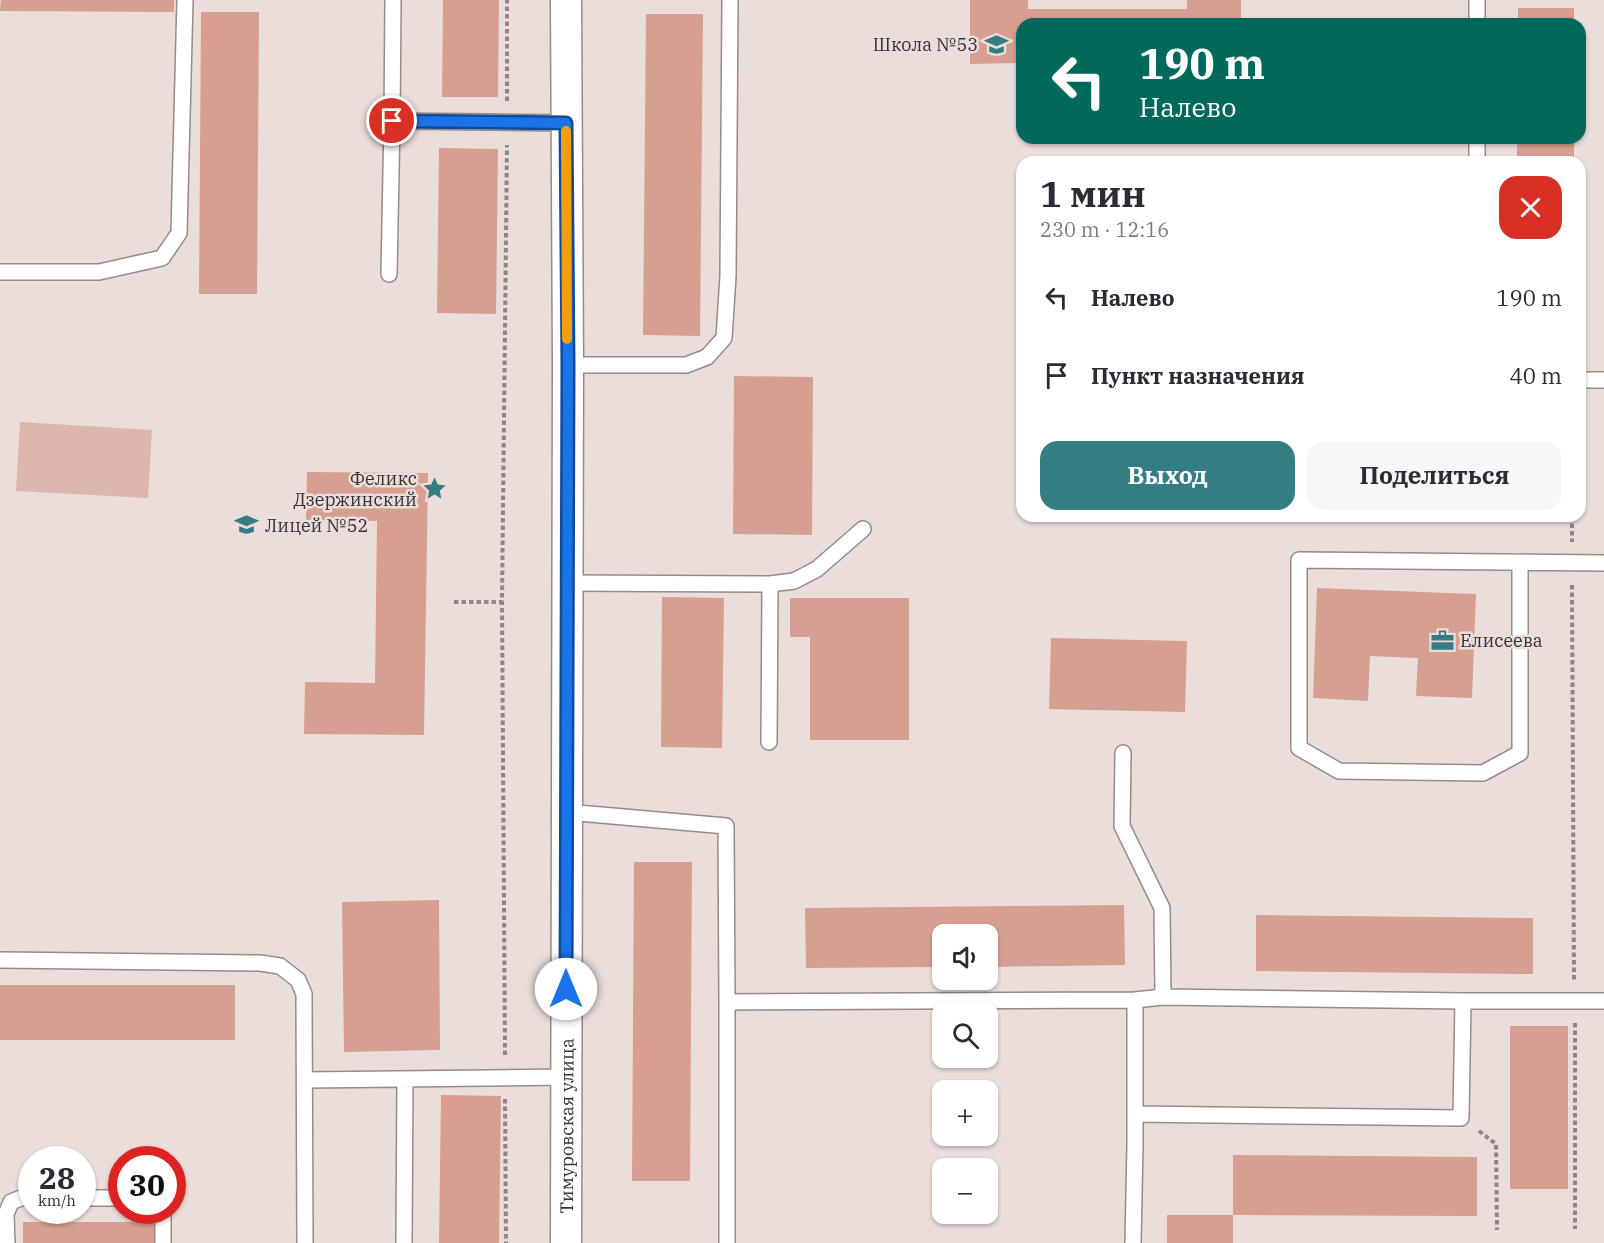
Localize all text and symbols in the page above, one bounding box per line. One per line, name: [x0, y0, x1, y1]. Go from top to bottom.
school or university icon: Школа №53: [983, 31, 1009, 57]
place label: Школа №53: [873, 33, 978, 56]
text: 190 m: [1139, 36, 1265, 91]
icon: left: [1040, 42, 1118, 120]
text: Налево: [1139, 89, 1236, 124]
pin: [366, 95, 417, 146]
icon: arrive: [375, 104, 408, 137]
text: 1 мин: [1040, 170, 1146, 217]
button: close: [1499, 176, 1562, 239]
text: 230 m · 12:16: [1040, 216, 1169, 243]
icon: left: [1040, 281, 1073, 314]
text: Налево: [1091, 283, 1175, 312]
text: 190 m: [1496, 283, 1562, 312]
icon: arrive: [1040, 359, 1073, 392]
text: Пункт назначения: [1091, 361, 1305, 390]
text: 40 m: [1510, 361, 1562, 390]
button: Выход: [1040, 441, 1295, 510]
button: Поделиться: [1307, 441, 1562, 510]
place label: Феликс Дзержинский: [293, 467, 417, 511]
place icon: Феликс Дзержинский: [422, 475, 448, 501]
school or university icon: Лицей №52: [234, 512, 260, 538]
place label: Лицей №52: [265, 514, 368, 537]
office icon: Елисеева: [1429, 627, 1455, 653]
place label: Елисеева: [1460, 629, 1543, 652]
map controls: [932, 924, 998, 1224]
button: sound: [932, 924, 998, 990]
position arrow: [534, 957, 598, 1021]
button: search: [932, 1002, 998, 1068]
street label: Тимуровская улица: [555, 1038, 578, 1214]
button: +: [932, 1080, 998, 1146]
speed limit sign: 30: [108, 1146, 186, 1224]
text: 28: [39, 1158, 75, 1197]
button: −: [932, 1158, 998, 1224]
text: km/h: [38, 1191, 76, 1210]

